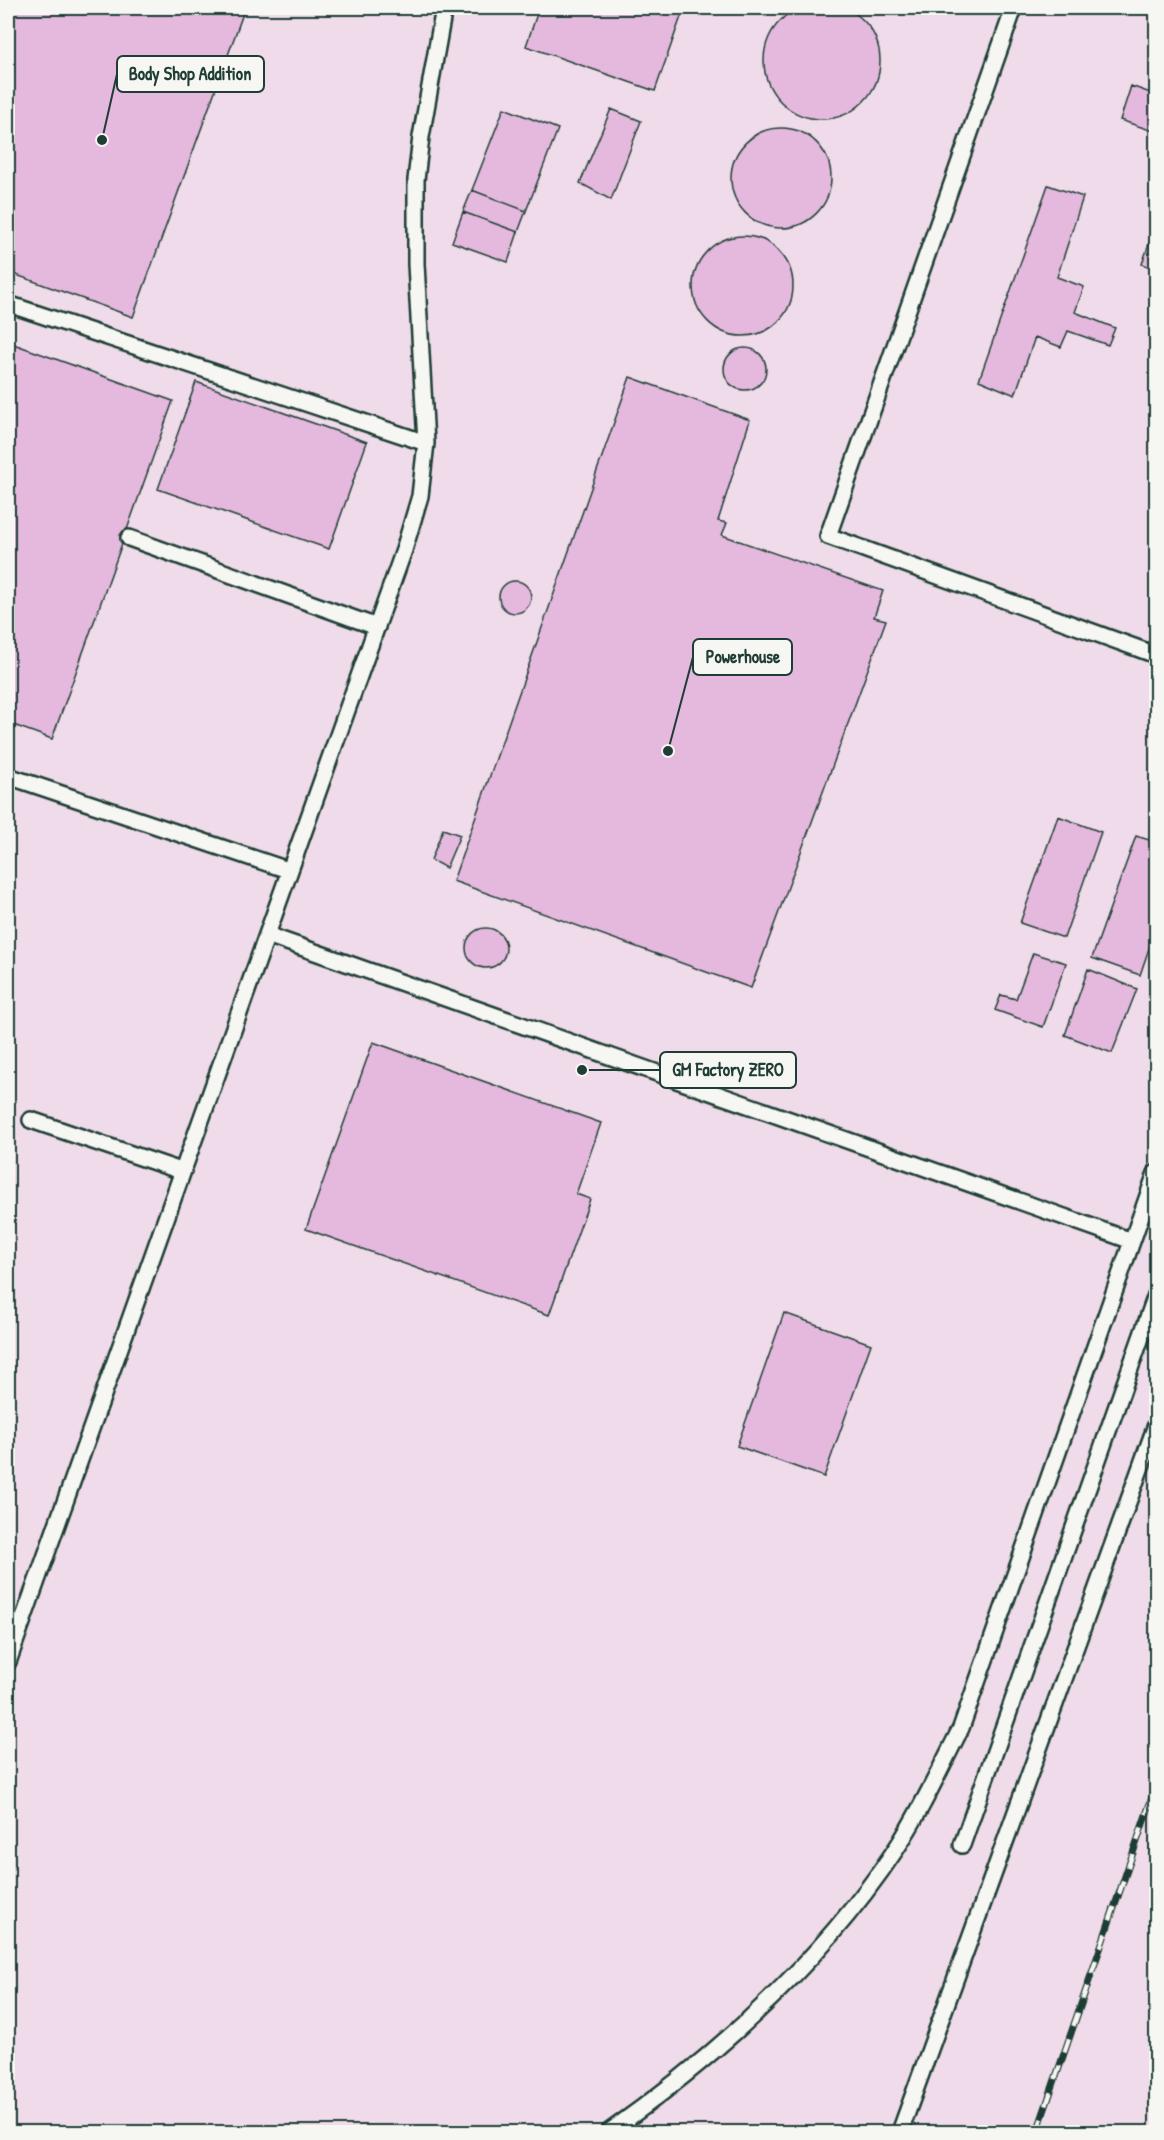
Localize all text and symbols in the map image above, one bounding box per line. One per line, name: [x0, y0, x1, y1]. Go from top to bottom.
callout: Body Shop Addition: [117, 56, 264, 92]
text: Body Shop Addition: [129, 61, 251, 87]
callout: Powerhouse: [693, 639, 792, 675]
text: Powerhouse: [706, 644, 781, 669]
callout: GM Factory ZERO: [660, 1052, 796, 1088]
text: GM Factory ZERO: [672, 1057, 784, 1083]

